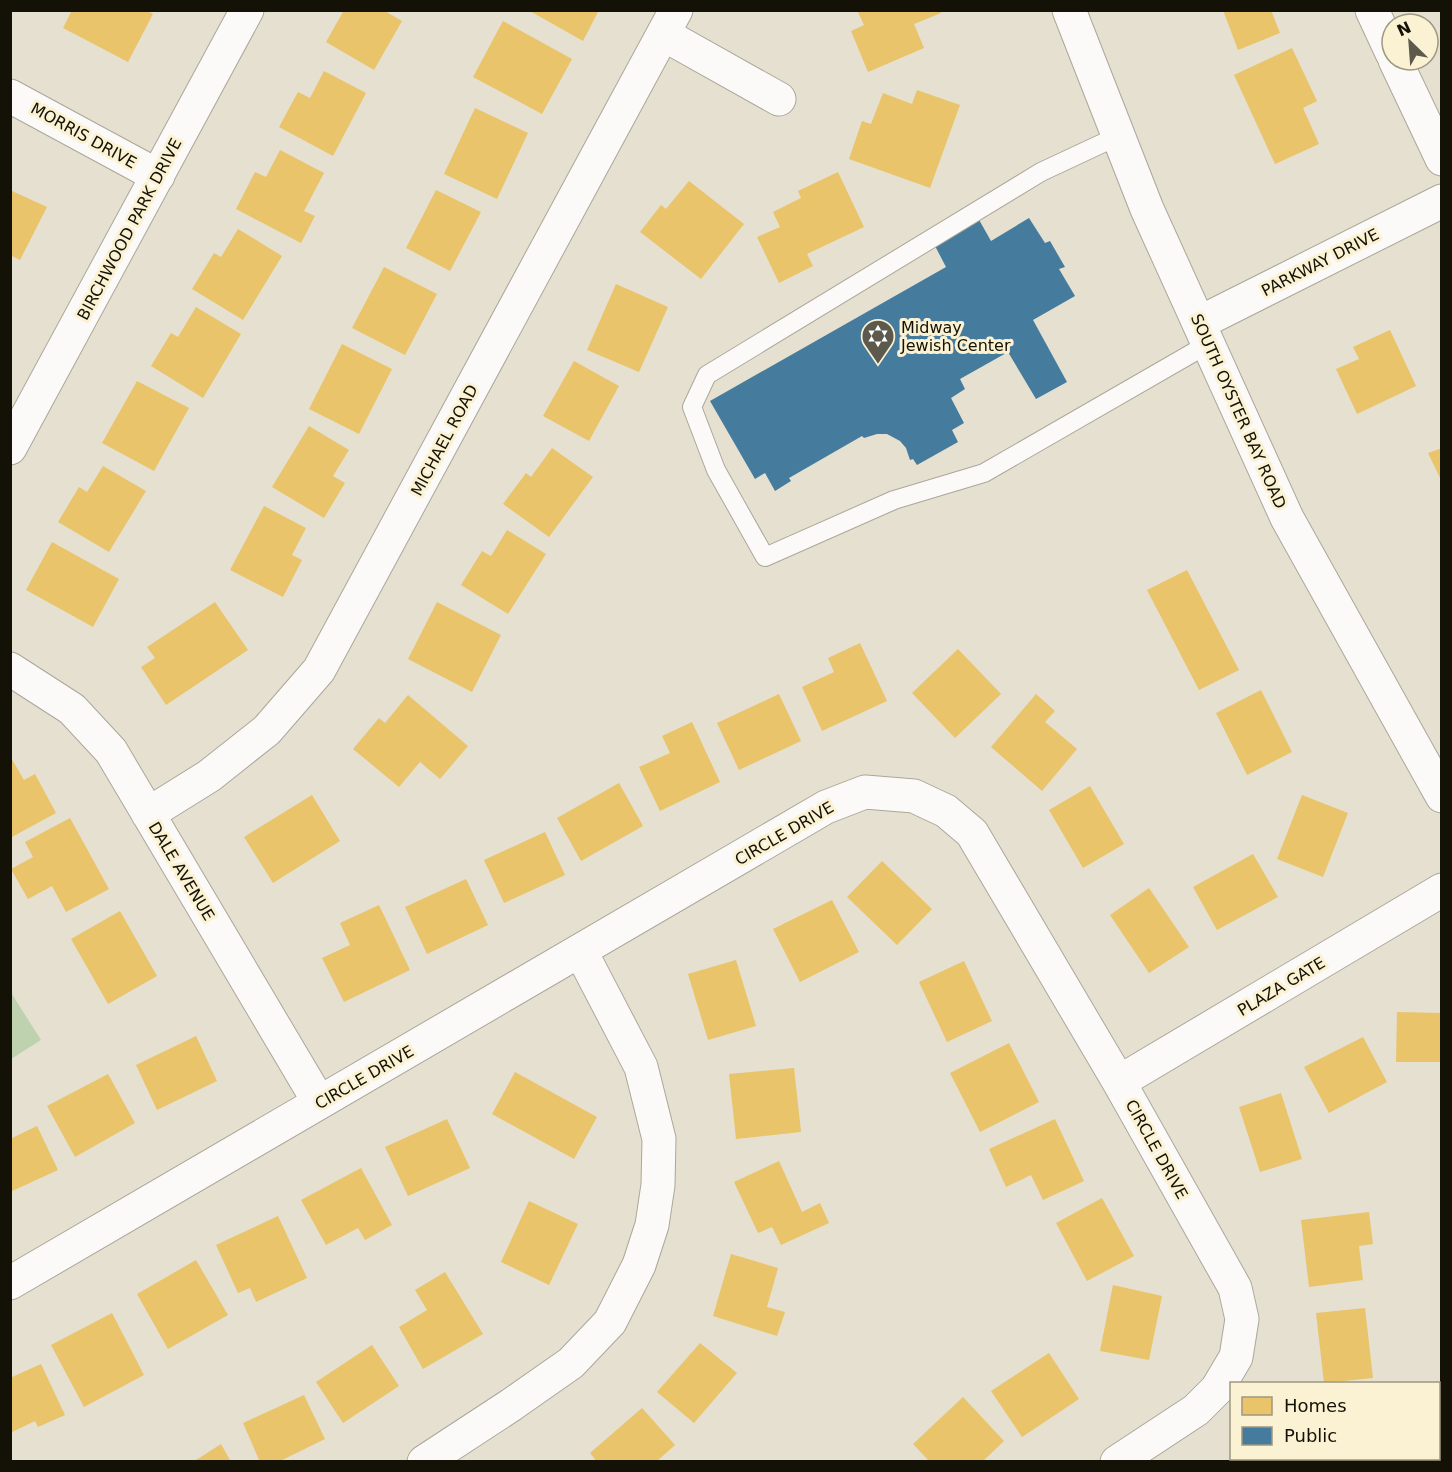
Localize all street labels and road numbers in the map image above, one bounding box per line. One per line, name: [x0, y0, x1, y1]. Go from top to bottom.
street label: MORRIS DRIVE: [28, 99, 140, 172]
street label: BIRCHWOOD PARK DRIVE: [73, 135, 186, 323]
street label: PARKWAY DRIVE: [1258, 225, 1382, 300]
street label: SOUTH OYSTER BAY ROAD: [1187, 311, 1290, 512]
street label: MICHAEL ROAD: [407, 381, 482, 499]
street label: CIRCLE DRIVE: [732, 798, 837, 869]
street label: DALE AVENUE: [145, 818, 219, 924]
street label: PLAZA GATE: [1234, 953, 1329, 1020]
street label: CIRCLE DRIVE: [312, 1042, 417, 1113]
street label: CIRCLE DRIVE: [1121, 1096, 1192, 1202]

